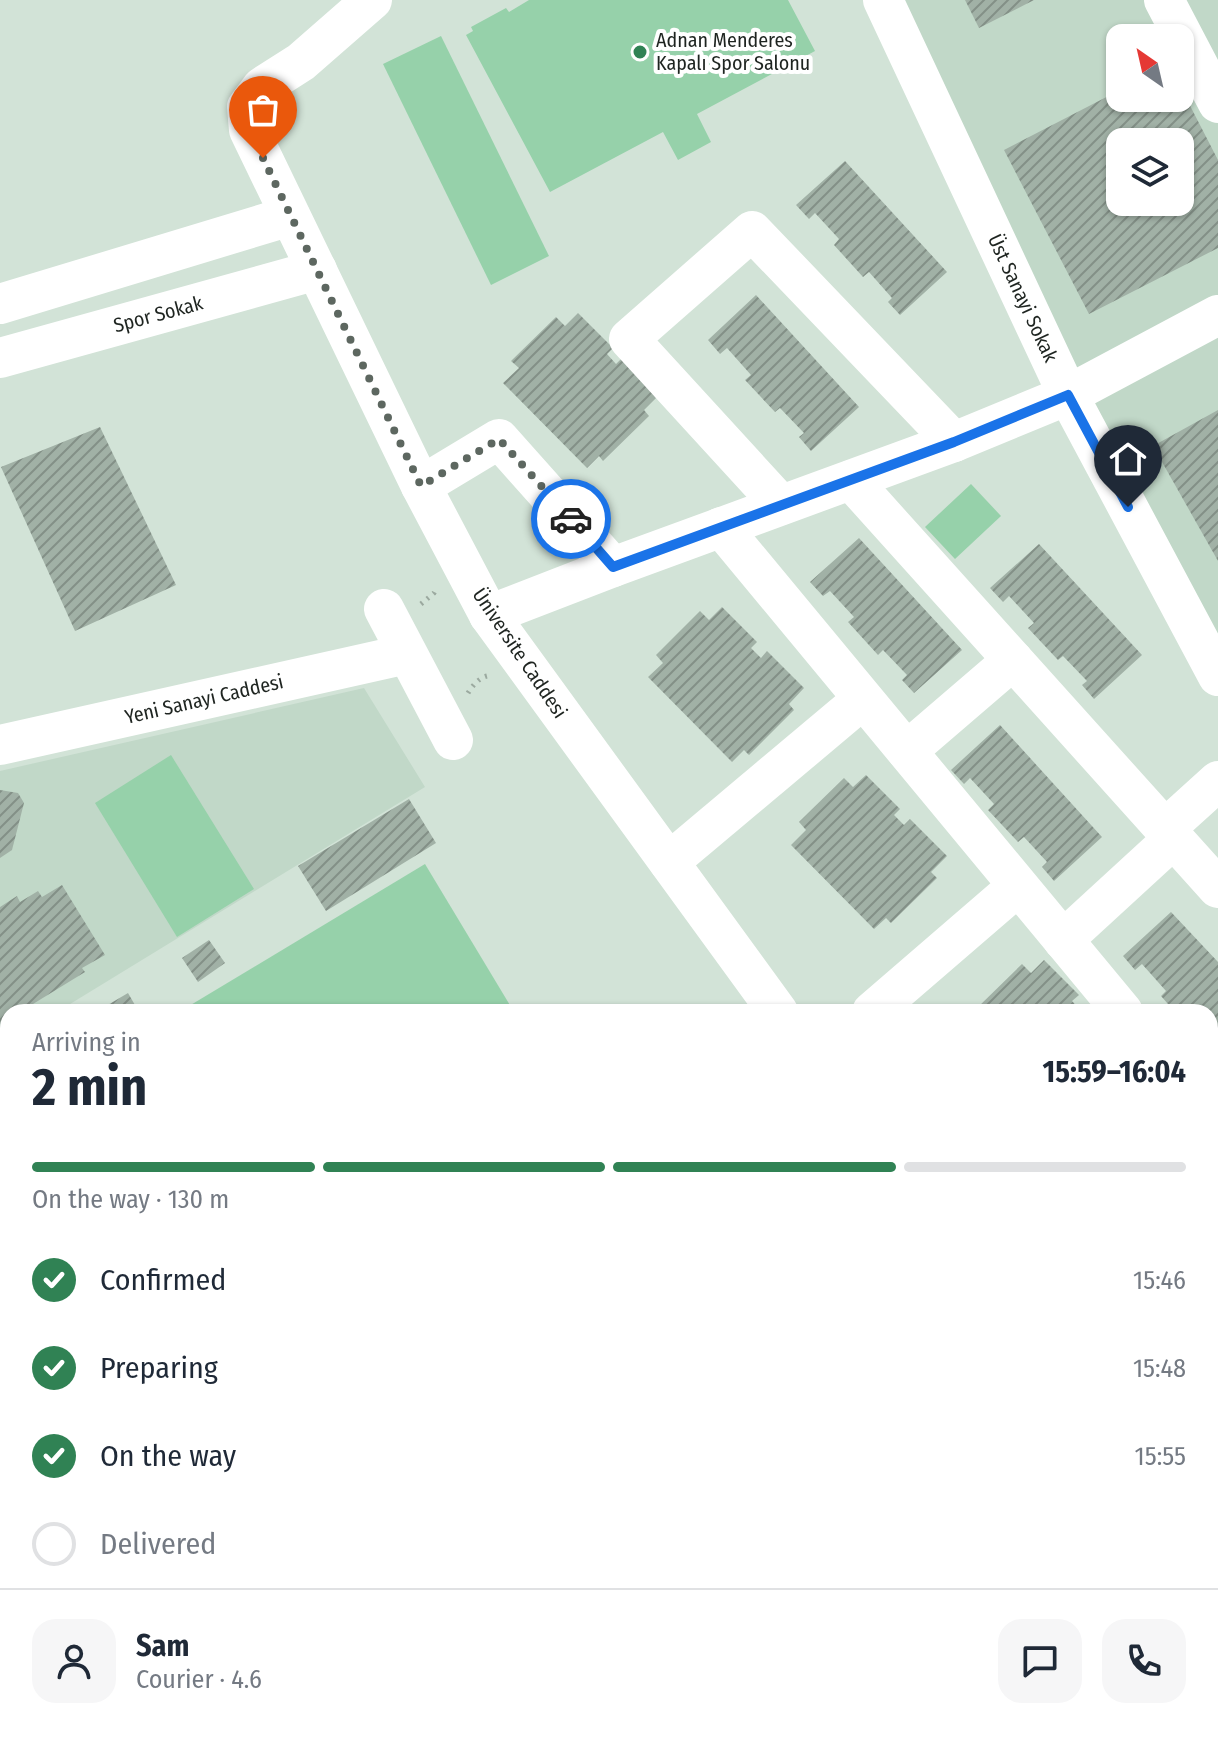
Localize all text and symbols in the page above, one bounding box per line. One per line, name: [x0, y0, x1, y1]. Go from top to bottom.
north arrow: [1106, 24, 1194, 112]
map controls: [1106, 24, 1194, 216]
place label: Adnan Menderes Kapalı Spor Salonu: [656, 28, 810, 75]
marker: Adnan Menderes Kapalı Spor Salonu: [631, 43, 649, 61]
pin: [229, 76, 297, 158]
icon: bag: [241, 88, 285, 132]
button: layers: [1106, 128, 1194, 216]
street label: Üst Sanayi Sokak: [983, 230, 1063, 366]
street label: Spor Sokak: [111, 290, 206, 337]
pin: [1094, 425, 1162, 507]
icon: home: [1106, 437, 1150, 481]
courier: [531, 479, 611, 559]
icon: car: [549, 497, 593, 541]
street label: Üniversite Caddesi: [468, 583, 572, 723]
street label: Yeni Sanayi Caddesi: [122, 669, 286, 729]
text: Arriving in: [32, 1027, 141, 1058]
text: 15:59–16:04: [1042, 1054, 1186, 1090]
text: 2 min: [32, 1056, 147, 1119]
text: On the way · 130 m: [32, 1184, 229, 1215]
icon: check: [32, 1258, 76, 1302]
text: Confirmed: [100, 1262, 226, 1298]
text: 15:46: [1133, 1265, 1186, 1296]
icon: check: [32, 1346, 76, 1390]
text: Preparing: [100, 1350, 218, 1386]
text: 15:48: [1133, 1353, 1186, 1384]
icon: check: [32, 1434, 76, 1478]
text: On the way: [100, 1438, 236, 1474]
text: 15:55: [1135, 1441, 1186, 1472]
text: Delivered: [100, 1526, 216, 1562]
button: person: [32, 1619, 116, 1703]
button: chat: [998, 1619, 1082, 1703]
button: phone: [1102, 1619, 1186, 1703]
text: Sam: [136, 1628, 189, 1664]
text: Courier · 4.6: [136, 1664, 262, 1695]

